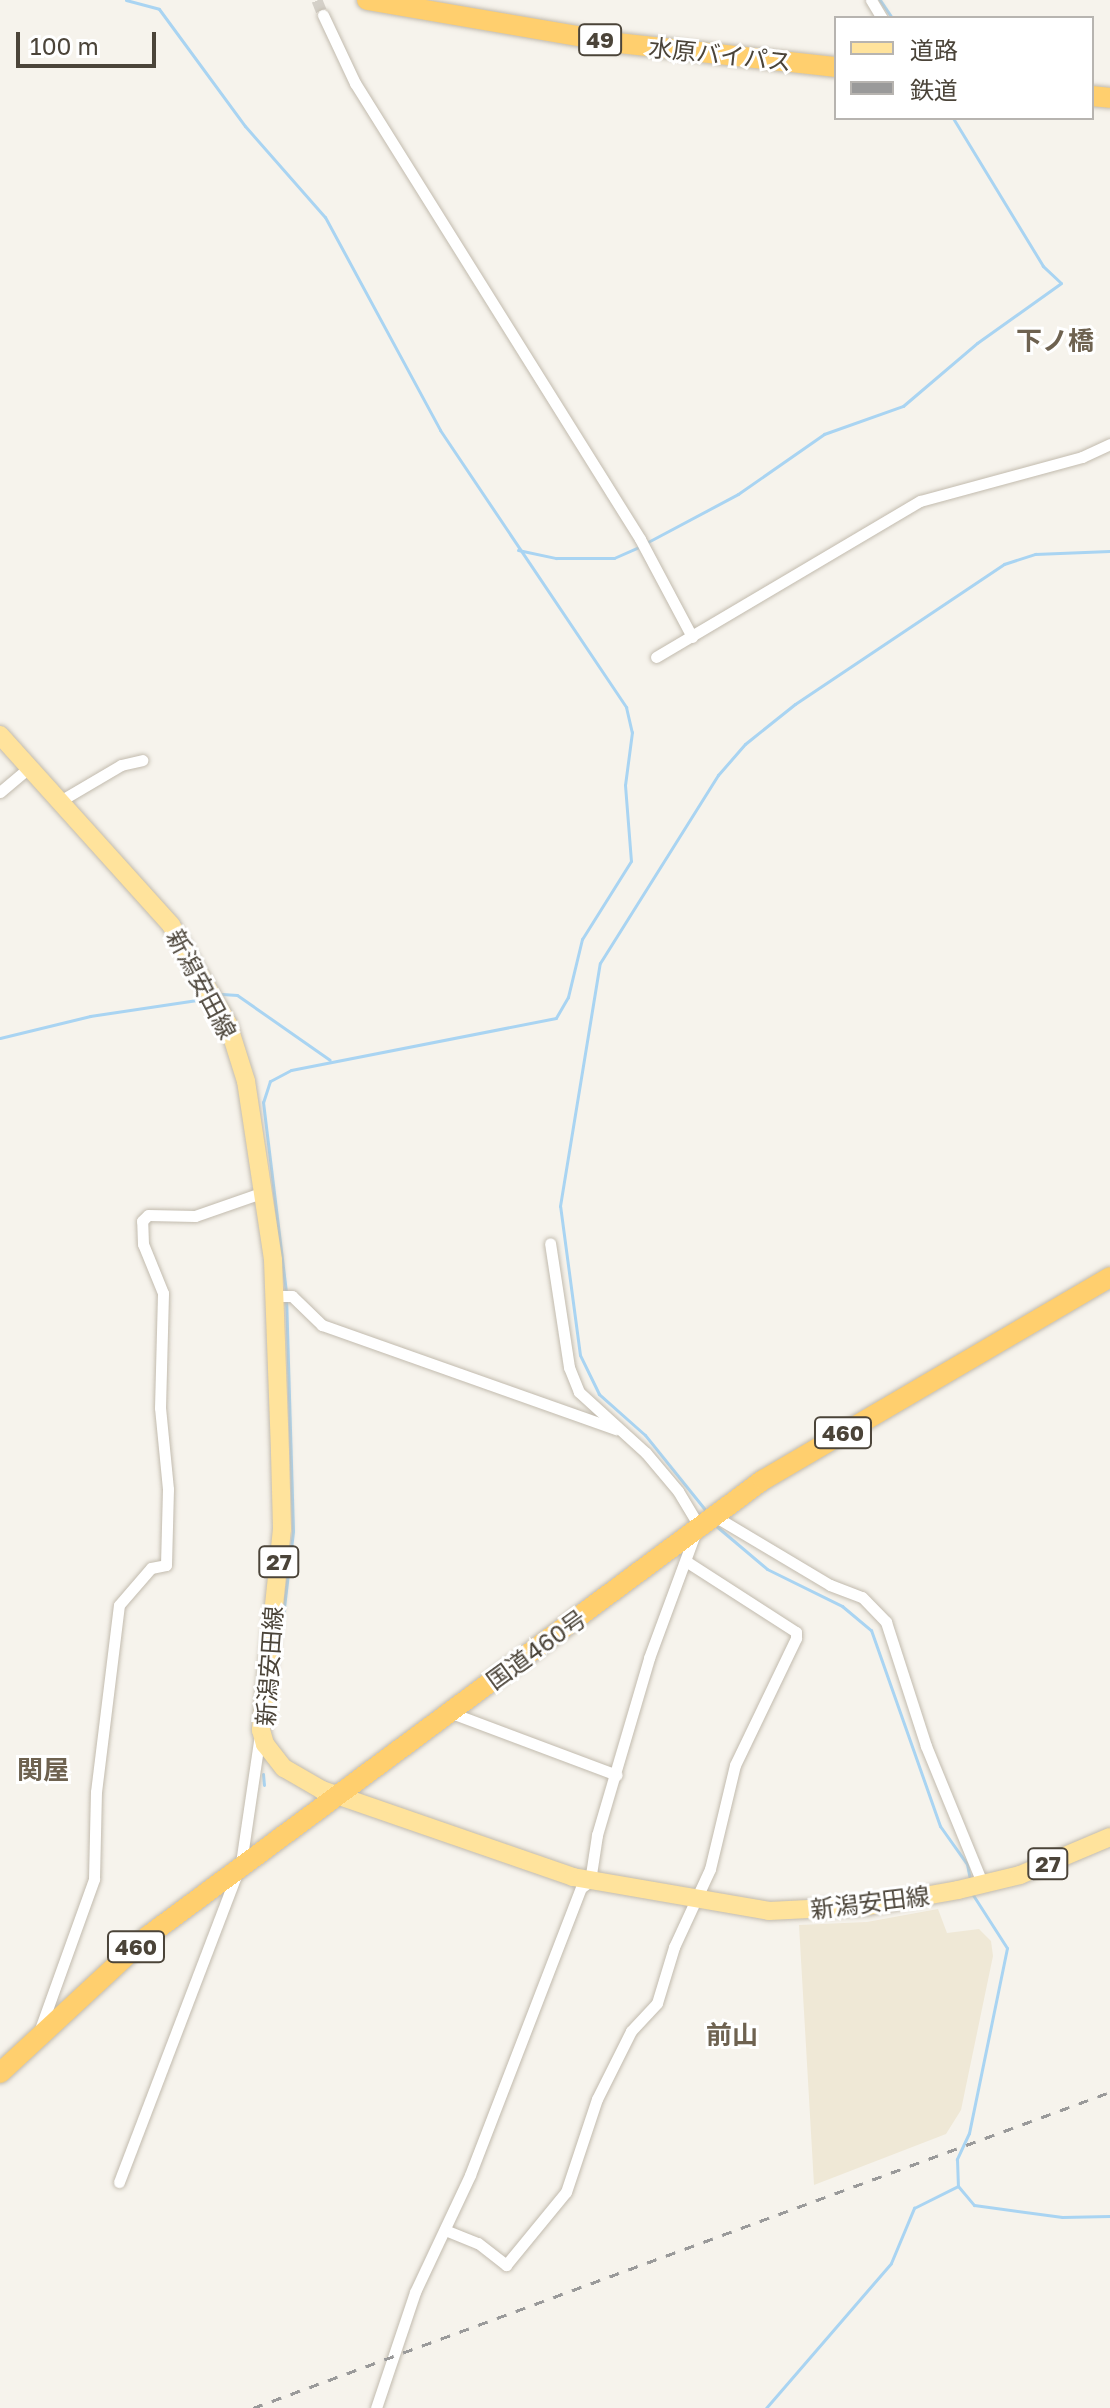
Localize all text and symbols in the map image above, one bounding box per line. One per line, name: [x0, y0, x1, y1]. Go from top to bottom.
scale bar: [20, 16, 160, 66]
legend: [834, 16, 1094, 120]
road number: 49: [578, 22, 622, 58]
text: 100 m: [30, 31, 99, 60]
street label: 水原バイパス: [647, 32, 793, 76]
text: 道路: [910, 35, 958, 64]
text: 鉄道: [910, 75, 958, 104]
district label: 下ノ橋: [1016, 325, 1094, 357]
street label: 新潟安田線: [161, 924, 243, 1044]
road number: 460: [813, 1415, 873, 1451]
road number: 27: [257, 1544, 301, 1580]
street label: 国道460号: [481, 1603, 591, 1695]
street label: 新潟安田線: [250, 1605, 288, 1727]
district label: 関屋: [17, 1754, 69, 1786]
road number: 27: [1026, 1846, 1070, 1882]
street label: 新潟安田線: [809, 1880, 931, 1924]
road number: 460: [106, 1929, 166, 1965]
district label: 前山: [706, 2019, 758, 2051]

